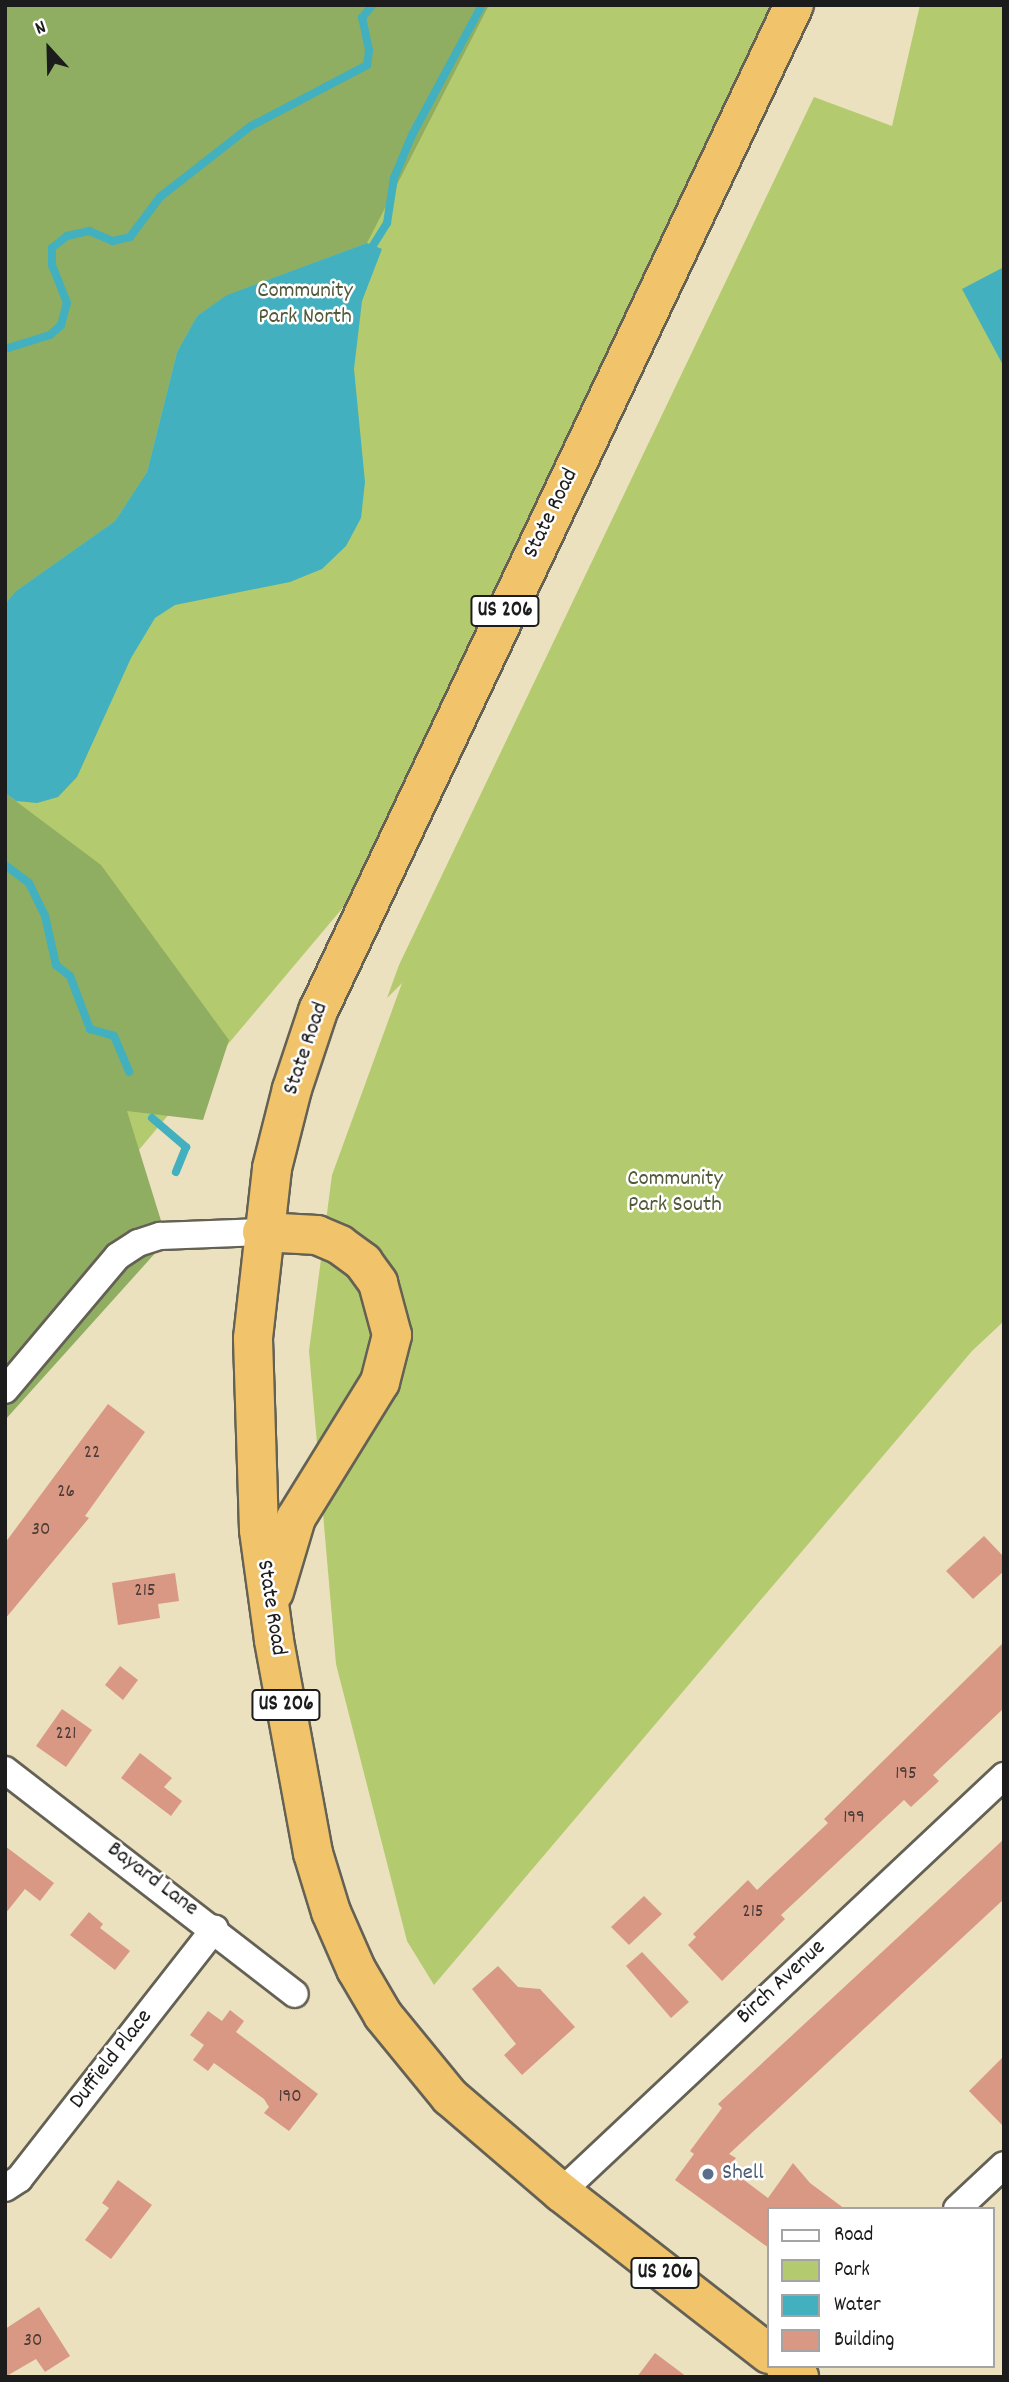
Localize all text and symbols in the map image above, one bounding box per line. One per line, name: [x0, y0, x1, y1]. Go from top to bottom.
north arrow: [14, 14, 84, 84]
text: N: [32, 15, 50, 43]
park label: Community Park North: [257, 278, 353, 332]
street label: State Road: [518, 465, 586, 563]
road number: US 206: [470, 594, 540, 628]
street label: State Road: [278, 999, 336, 1099]
park label: Community Park South: [627, 1166, 723, 1220]
house number: 22: [84, 1443, 100, 1465]
house number: 26: [57, 1482, 75, 1504]
house number: 30: [32, 1520, 50, 1542]
street label: State Road: [249, 1558, 291, 1658]
house number: 215: [134, 1581, 156, 1603]
road number: US 206: [251, 1688, 321, 1722]
house number: 221: [56, 1724, 76, 1746]
house number: 195: [895, 1764, 917, 1786]
house number: 199: [843, 1808, 865, 1830]
street label: Bayard Lane: [101, 1837, 203, 1923]
house number: 215: [742, 1902, 764, 1924]
street label: Birch Avenue: [732, 1935, 832, 2031]
street label: Duffield Place: [65, 2005, 159, 2115]
house number: 190: [278, 2087, 302, 2109]
place label: Shell: [722, 2160, 764, 2188]
marker: Shell: [700, 2166, 716, 2182]
legend: [768, 2207, 995, 2368]
text: Road: [834, 2221, 873, 2251]
road number: US 206: [630, 2256, 700, 2290]
text: Park: [834, 2256, 870, 2286]
text: Water: [834, 2291, 881, 2321]
text: Building: [834, 2326, 894, 2356]
house number: 30: [24, 2331, 42, 2353]

